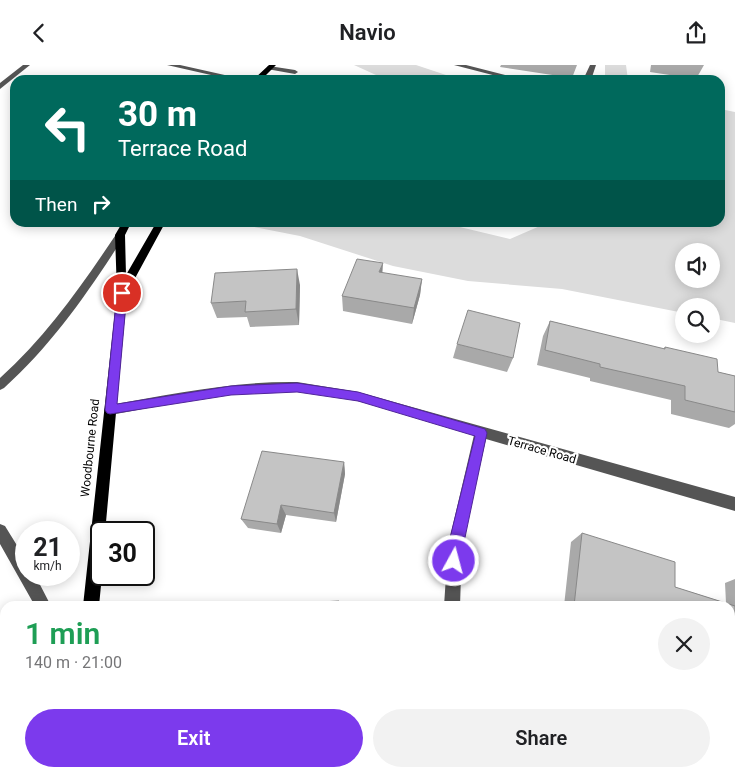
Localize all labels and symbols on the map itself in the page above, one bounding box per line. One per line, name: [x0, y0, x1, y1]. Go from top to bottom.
pin: [101, 272, 143, 314]
street label: Woodbourne Road: [78, 398, 102, 498]
street label: Terrace Road: [506, 434, 578, 466]
speed limit sign: 30: [90, 521, 155, 586]
position arrow: [427, 534, 479, 586]

